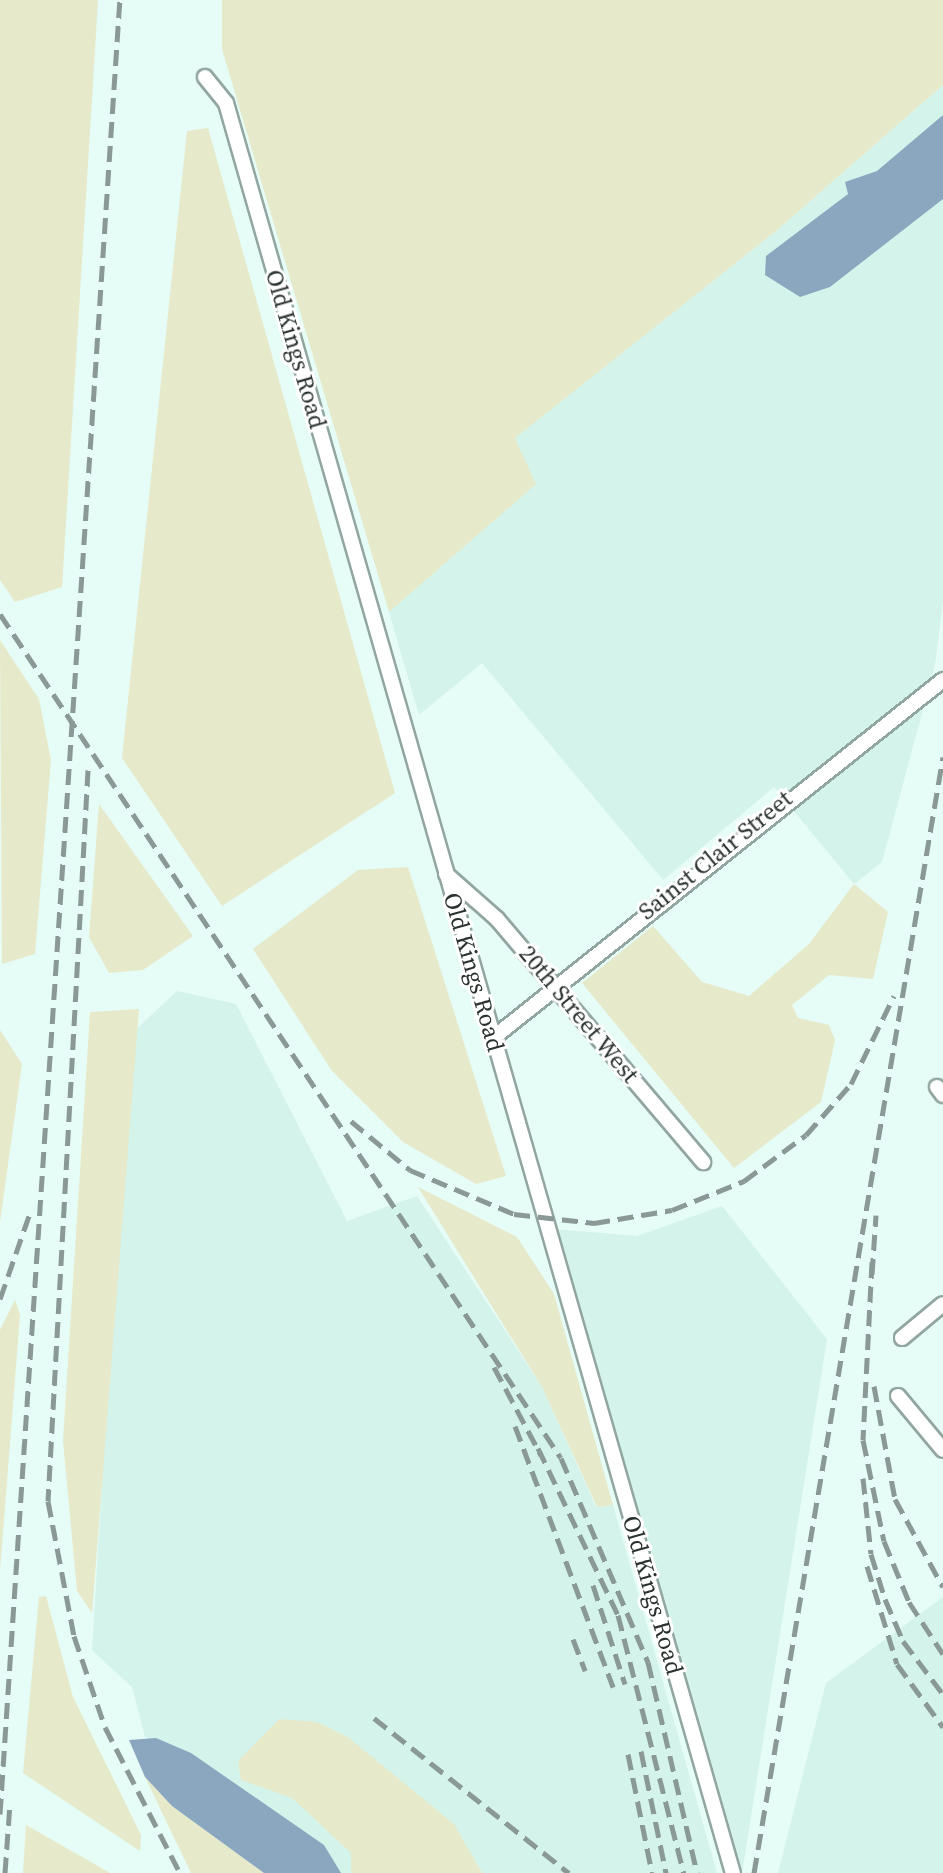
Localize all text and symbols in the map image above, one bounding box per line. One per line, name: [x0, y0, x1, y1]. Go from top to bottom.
street label: Old Kings Road: [260, 266, 332, 432]
street label: Sainst Clair Street: [632, 784, 798, 926]
street label: Old Kings Road: [438, 889, 510, 1055]
street label: 20th Street West: [513, 939, 645, 1089]
street label: Old Kings Road: [617, 1512, 689, 1678]

